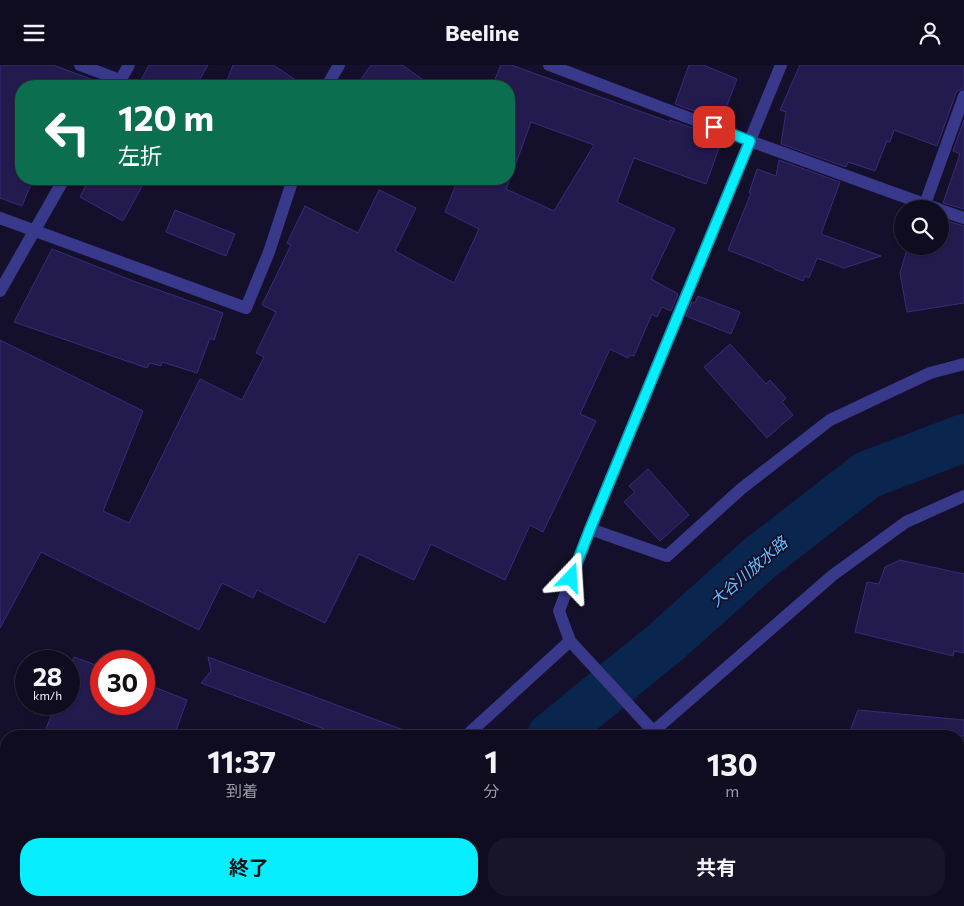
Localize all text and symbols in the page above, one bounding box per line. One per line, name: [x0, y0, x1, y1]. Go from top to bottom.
icon: menu: [20, 19, 48, 47]
text: Beeline: [445, 19, 519, 46]
icon: person: [916, 19, 944, 47]
text: 120 m: [118, 95, 214, 138]
icon: left: [35, 100, 100, 165]
pin: [693, 106, 735, 148]
icon: arrive: [700, 113, 728, 141]
text: 左折: [118, 142, 162, 169]
map controls: [894, 200, 949, 255]
button: search: [894, 200, 949, 255]
water label: 大谷川放水路: [706, 531, 792, 610]
position arrow: [544, 551, 596, 603]
speed limit sign: 30: [90, 650, 155, 715]
text: 28: [33, 661, 62, 691]
text: km/h: [33, 688, 62, 702]
text: 11:37: [207, 742, 276, 779]
text: 1: [485, 742, 498, 779]
text: 130: [707, 745, 758, 782]
text: 到着: [226, 781, 258, 800]
text: 分: [483, 781, 499, 800]
text: m: [725, 781, 739, 800]
button: 終了: [20, 838, 478, 896]
button: 共有: [488, 838, 945, 896]

